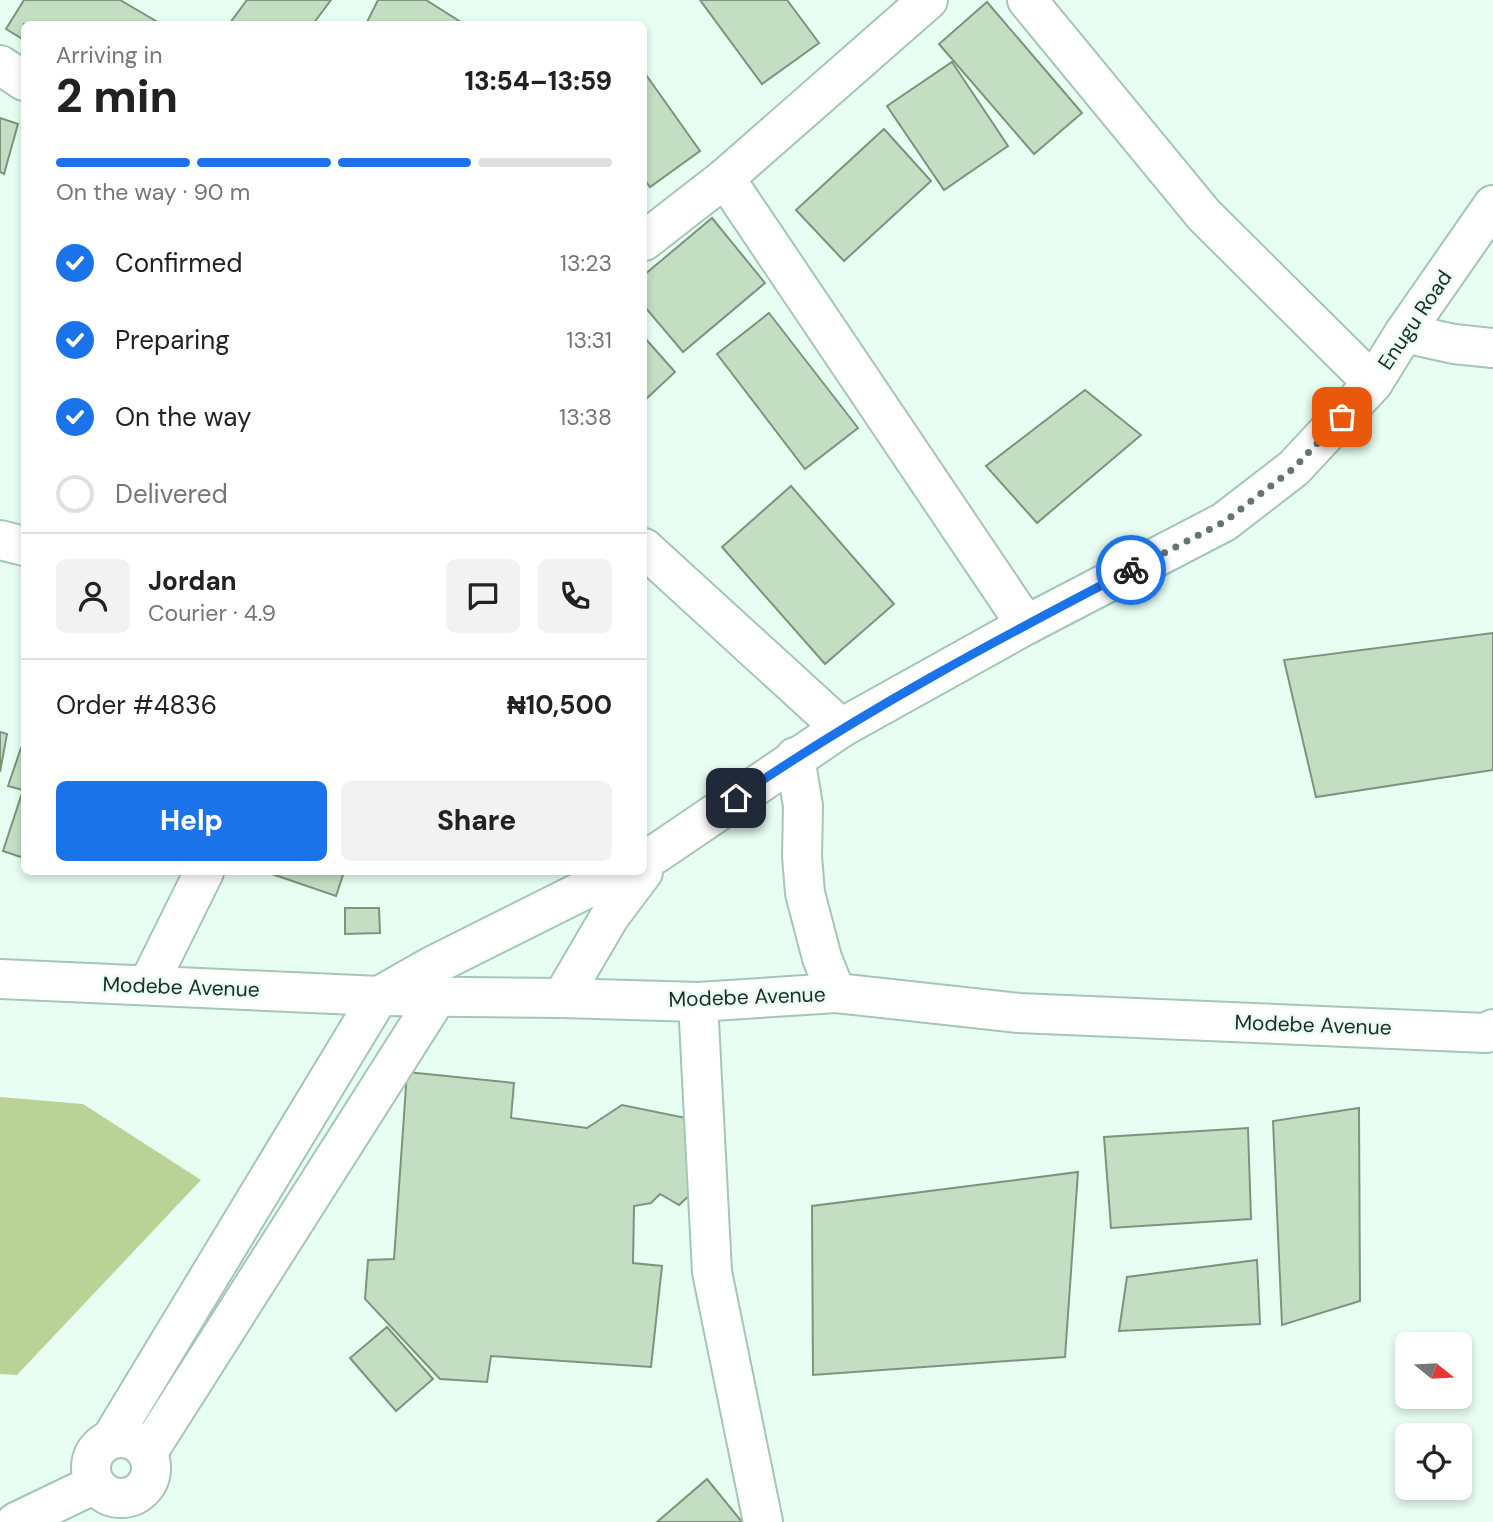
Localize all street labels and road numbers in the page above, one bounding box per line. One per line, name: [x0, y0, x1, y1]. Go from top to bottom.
street label: Enugu Road: [1371, 265, 1459, 375]
street label: Modebe Avenue: [102, 970, 260, 1004]
street label: Modebe Avenue: [668, 980, 826, 1014]
street label: Modebe Avenue: [1234, 1008, 1392, 1042]

